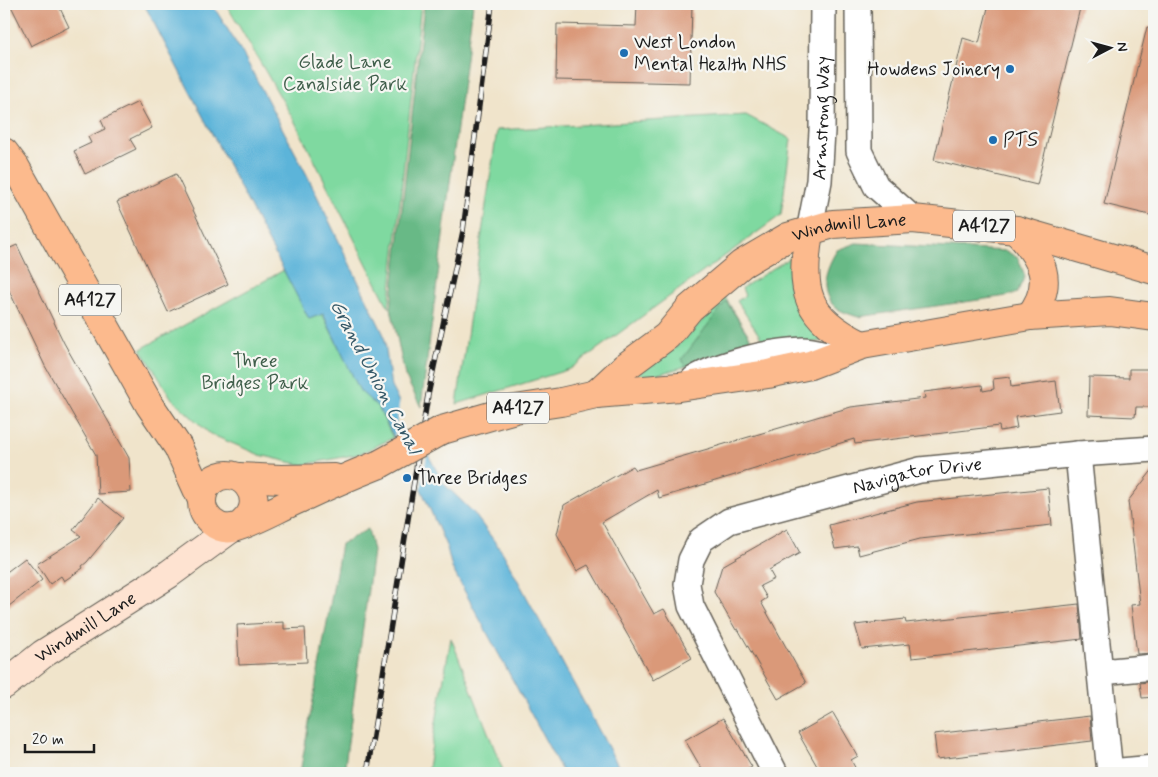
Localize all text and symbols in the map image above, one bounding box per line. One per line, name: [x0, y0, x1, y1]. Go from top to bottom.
north arrow: [1086, 22, 1136, 72]
place label: West London Mental Health NHS: [634, 30, 787, 77]
text: N: [1112, 41, 1131, 52]
marker: West London Mental Health NHS: [618, 47, 630, 59]
park label: Glade Lane Canalside Park: [283, 50, 407, 97]
street label: Armstrong Way: [807, 56, 838, 181]
place label: Howdens Joinery: [867, 57, 1000, 82]
marker: Howdens Joinery: [1004, 63, 1016, 75]
place label: PTS: [1003, 128, 1038, 153]
marker: PTS: [987, 134, 999, 146]
street label: Windmill Lane: [789, 207, 907, 248]
road number: A4127: [953, 210, 1015, 242]
road number: A4127: [59, 284, 121, 316]
water label: Grand Union Canal: [323, 295, 428, 461]
park label: Three Bridges Park: [201, 349, 309, 397]
road number: A4127: [487, 392, 549, 423]
street label: Navigator Drive: [850, 451, 983, 500]
place label: Three Bridges: [417, 466, 527, 492]
marker: Three Bridges: [401, 472, 413, 484]
street label: Windmill Lane: [30, 585, 141, 669]
scale bar: [25, 722, 94, 754]
text: 20 m: [32, 730, 64, 750]

